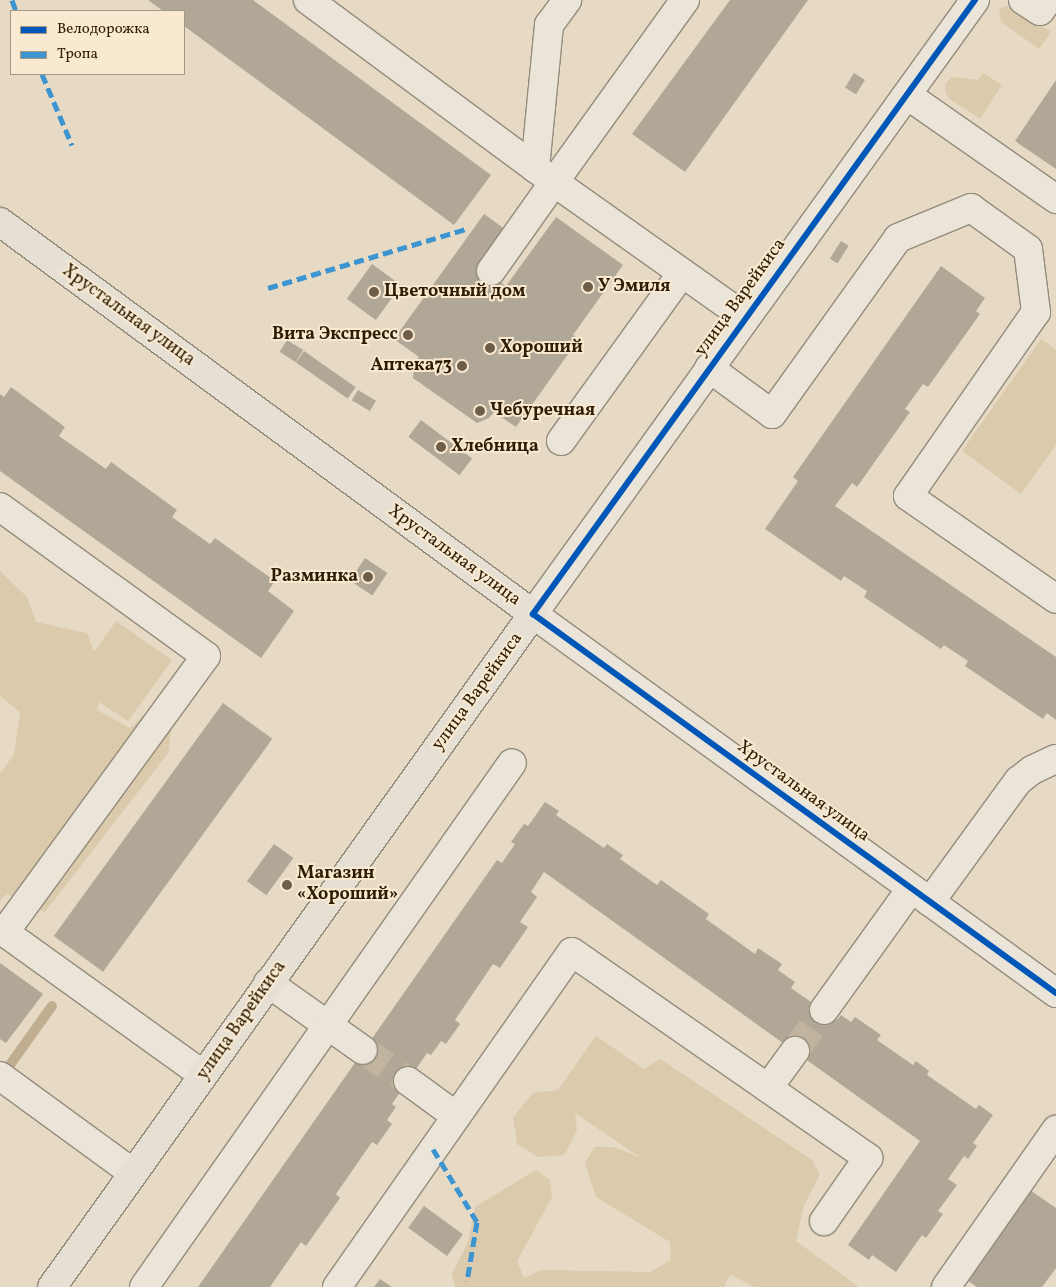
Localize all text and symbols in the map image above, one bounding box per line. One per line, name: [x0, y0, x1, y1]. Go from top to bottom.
legend: [10, 10, 185, 75]
text: Велодорожка: [57, 19, 150, 40]
text: Тропа: [57, 44, 98, 65]
street label: улица Варейкиса: [691, 235, 791, 361]
street label: Хрустальная улица: [57, 260, 199, 372]
place label: У Эмиля: [598, 276, 671, 298]
place label: Цветочный дом: [384, 281, 525, 303]
marker: У Эмиля: [582, 281, 594, 293]
marker: Цветочный дом: [368, 286, 380, 298]
place label: Вита Экспресс: [272, 324, 398, 346]
marker: Вита Экспресс: [402, 329, 414, 341]
place label: Хороший: [500, 337, 583, 359]
marker: Хороший: [484, 342, 496, 354]
place label: Аптека73: [371, 355, 452, 377]
marker: Аптека73: [456, 360, 468, 372]
place label: Чебуречная: [490, 400, 595, 422]
marker: Чебуречная: [474, 405, 486, 417]
place label: Хлебница: [451, 436, 539, 458]
marker: Хлебница: [435, 441, 447, 453]
street label: Хрустальная улица: [383, 500, 525, 612]
place label: Разминка: [270, 566, 358, 588]
marker: Разминка: [362, 571, 374, 583]
street label: улица Варейкиса: [428, 629, 528, 755]
street label: Хрустальная улица: [732, 736, 874, 848]
place label: Магазин «Хороший»: [297, 864, 398, 906]
marker: Магазин «Хороший»: [281, 879, 293, 891]
street label: улица Варейкиса: [193, 957, 291, 1085]

